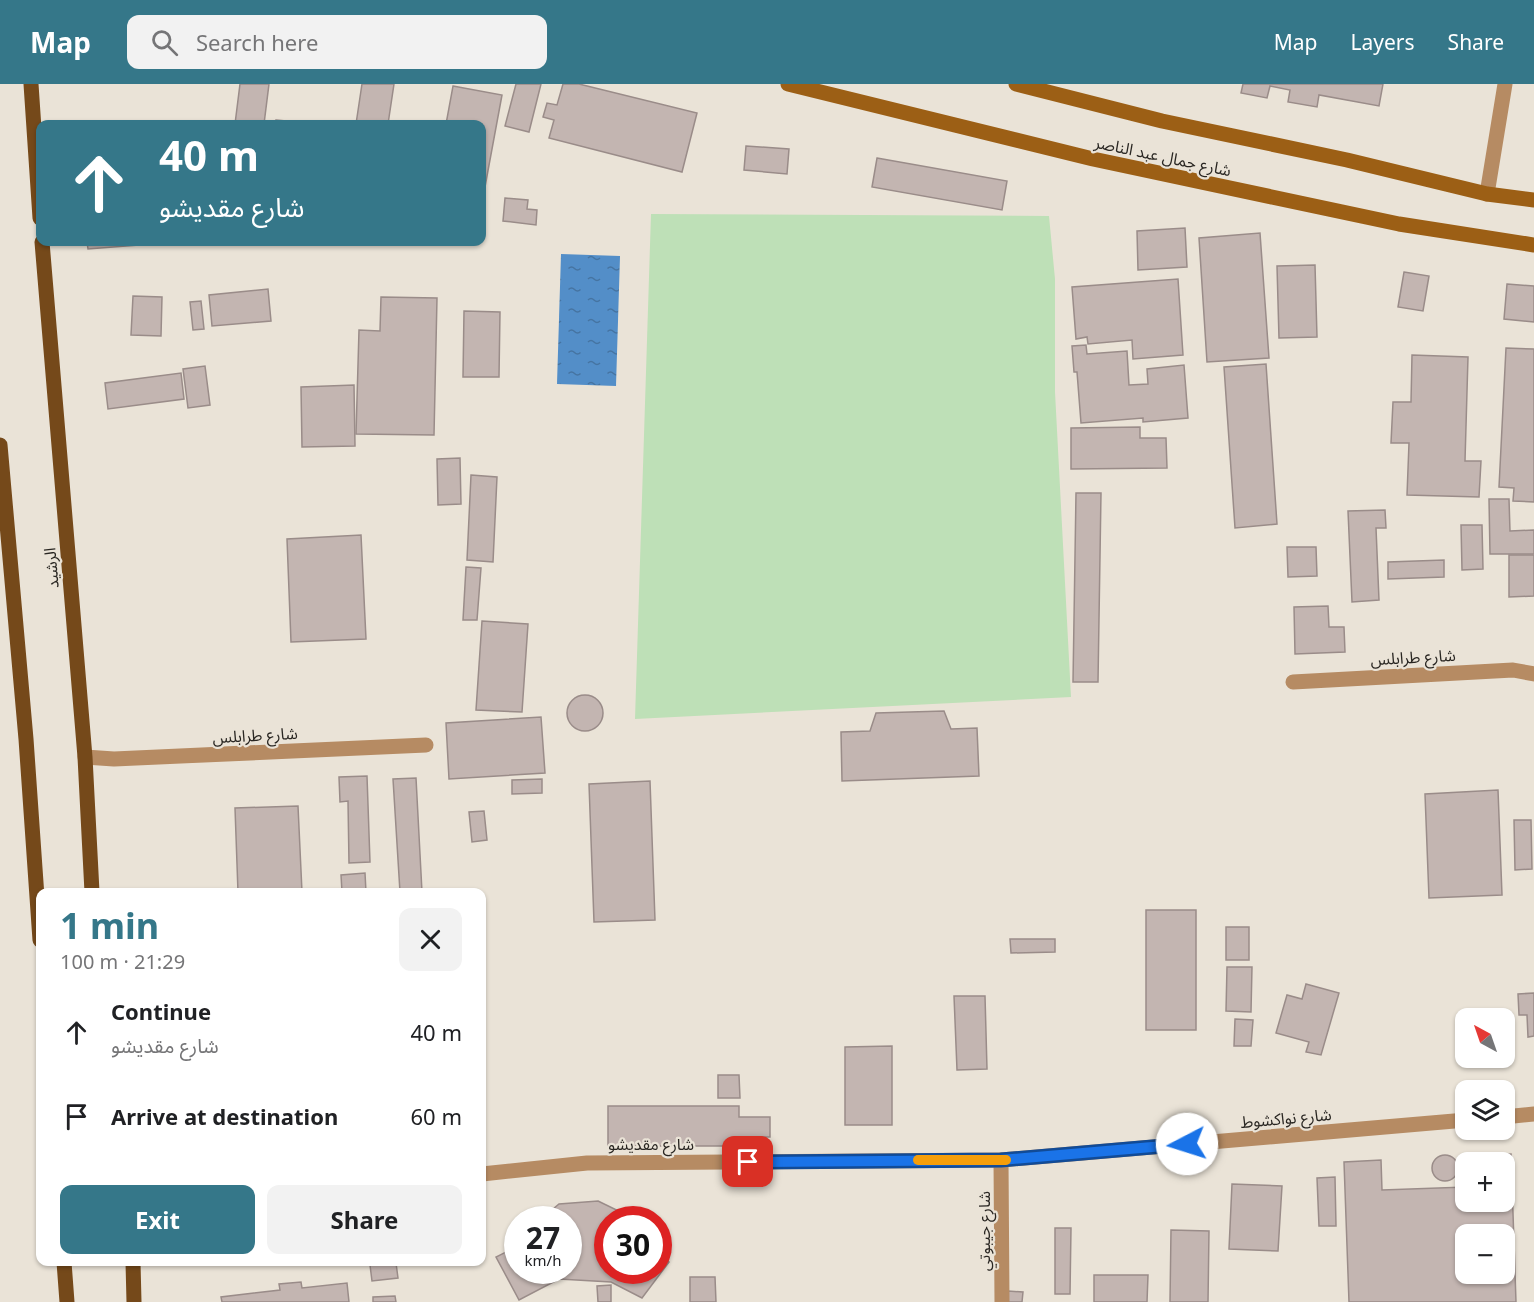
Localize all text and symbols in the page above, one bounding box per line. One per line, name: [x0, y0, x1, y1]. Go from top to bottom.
search box: [127, 15, 547, 69]
text: Map: [30, 23, 91, 61]
icon: search: [148, 26, 181, 59]
text: Search here: [196, 27, 318, 57]
text: Map: [1274, 28, 1318, 56]
text: Layers: [1351, 28, 1415, 56]
text: Share: [1448, 28, 1504, 56]
text: 40 m: [159, 126, 259, 183]
street label: شارع جمال عبد الناصر: [1091, 131, 1233, 183]
icon: ahead: [60, 144, 138, 222]
text: شارع مقديشو: [159, 188, 304, 225]
street label: الرشيد: [38, 547, 64, 589]
street label: شارع طرابلس: [1370, 644, 1456, 672]
street label: شارع طرابلس: [212, 722, 298, 750]
text: 1 min: [60, 901, 159, 950]
button: close: [399, 908, 462, 971]
text: 100 m · 21:29: [60, 948, 185, 975]
text: Continue: [111, 996, 211, 1026]
north arrow: [1455, 1008, 1515, 1068]
map controls: [1455, 1008, 1515, 1284]
icon: ahead: [60, 1016, 93, 1049]
text: 40 m: [411, 1017, 462, 1047]
text: شارع مقديشو: [111, 1032, 219, 1059]
button: layers: [1455, 1080, 1515, 1140]
icon: arrive: [60, 1100, 93, 1133]
text: Arrive at destination: [111, 1101, 338, 1131]
text: 60 m: [411, 1101, 462, 1131]
street label: شارع نواكشوط: [1240, 1103, 1333, 1135]
position arrow: [1155, 1112, 1219, 1176]
street label: شارع مقديشو: [608, 1133, 694, 1157]
pin: [722, 1136, 773, 1187]
icon: arrive: [731, 1145, 764, 1178]
button: +: [1455, 1152, 1515, 1212]
button: Exit: [60, 1185, 255, 1254]
button: Share: [267, 1185, 462, 1254]
street label: شارع جيبوتي: [973, 1191, 997, 1271]
speed limit sign: 30: [594, 1206, 672, 1284]
text: 27: [526, 1217, 560, 1258]
button: −: [1455, 1224, 1515, 1284]
text: km/h: [525, 1250, 561, 1270]

